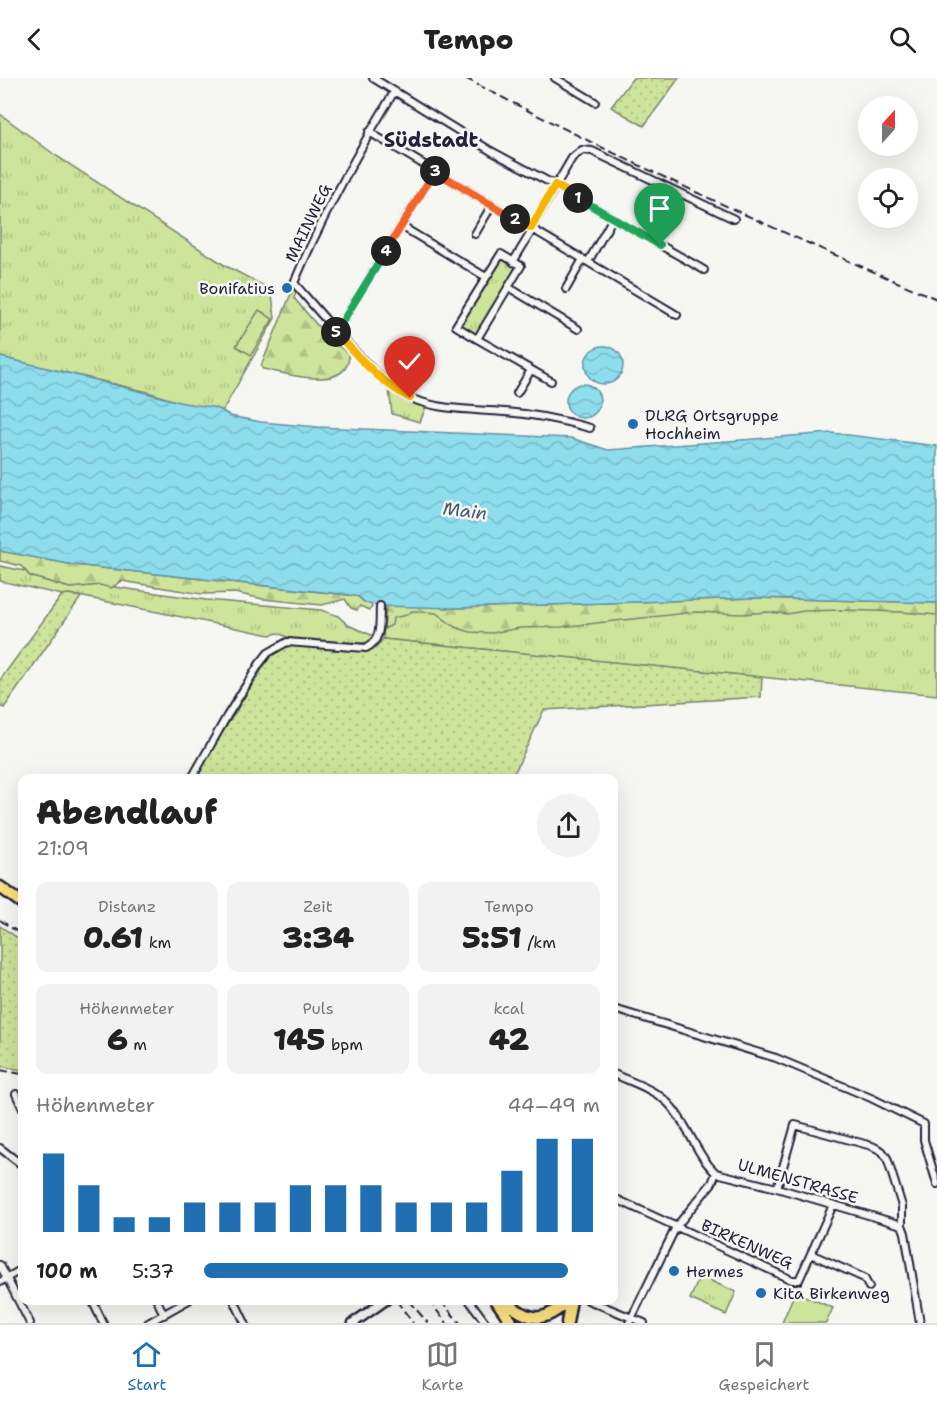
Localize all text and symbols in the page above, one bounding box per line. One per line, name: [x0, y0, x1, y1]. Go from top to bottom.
text: Tempo: [423, 21, 514, 58]
icon: back: [18, 23, 51, 56]
icon: search: [886, 23, 919, 56]
north arrow: [858, 96, 918, 156]
map controls: [858, 96, 918, 228]
district label: Südstadt: [384, 127, 478, 153]
pin: 3: [420, 156, 450, 186]
text: 3: [429, 160, 441, 181]
button: locate: [858, 168, 918, 228]
street label: MAINWEG: [280, 181, 336, 265]
pin: 1: [563, 183, 593, 213]
pin: [634, 183, 685, 245]
text: 1: [574, 187, 582, 208]
icon: arrive: [643, 192, 676, 225]
pin: 2: [500, 204, 530, 234]
text: 2: [509, 208, 521, 229]
pin: 4: [371, 236, 401, 266]
text: 4: [380, 240, 392, 261]
place label: Bonifatius: [199, 278, 275, 299]
marker: Bonifatius: [280, 281, 294, 295]
pin: 5: [321, 317, 351, 347]
text: 5: [331, 321, 341, 342]
pin: [384, 336, 435, 398]
icon: check: [393, 345, 426, 378]
place label: DLRG Ortsgruppe Hochheim: [645, 405, 779, 444]
marker: DLRG Ortsgruppe Hochheim: [626, 417, 640, 431]
water label: Main: [442, 496, 488, 526]
text: Abendlauf: [36, 790, 218, 835]
button: share: [537, 794, 600, 857]
text: 21:09: [36, 835, 89, 861]
text: Distanz: [98, 896, 156, 917]
text: Zeit: [303, 896, 333, 917]
text: Tempo: [484, 896, 534, 917]
text: 0.61: [83, 917, 143, 958]
text: 3:34: [282, 917, 354, 958]
text: 5:51: [462, 917, 522, 958]
text: km: [143, 932, 171, 953]
text: /km: [522, 932, 556, 953]
text: Höhenmeter: [79, 998, 175, 1019]
text: Puls: [302, 998, 334, 1019]
text: kcal: [493, 998, 525, 1019]
text: 6: [107, 1019, 128, 1060]
text: 145: [273, 1019, 325, 1060]
text: 42: [489, 1019, 529, 1060]
text: m: [128, 1034, 147, 1055]
text: bpm: [325, 1034, 363, 1055]
text: Höhenmeter: [36, 1092, 155, 1118]
text: 44–49 m: [507, 1092, 600, 1118]
street label: ULMENSTRASSE: [735, 1154, 861, 1208]
street label: BIRKENWEG: [698, 1214, 796, 1274]
text: 100 m: [36, 1258, 98, 1284]
text: 5:37: [132, 1258, 174, 1284]
place label: Hermes: [686, 1261, 744, 1282]
marker: Hermes: [667, 1264, 681, 1278]
place label: Kita Birkenweg: [773, 1283, 890, 1304]
marker: Kita Birkenweg: [754, 1286, 768, 1300]
tab: Start: [127, 1338, 167, 1395]
tab: Karte: [421, 1338, 464, 1395]
tab: Gespeichert: [719, 1338, 810, 1395]

